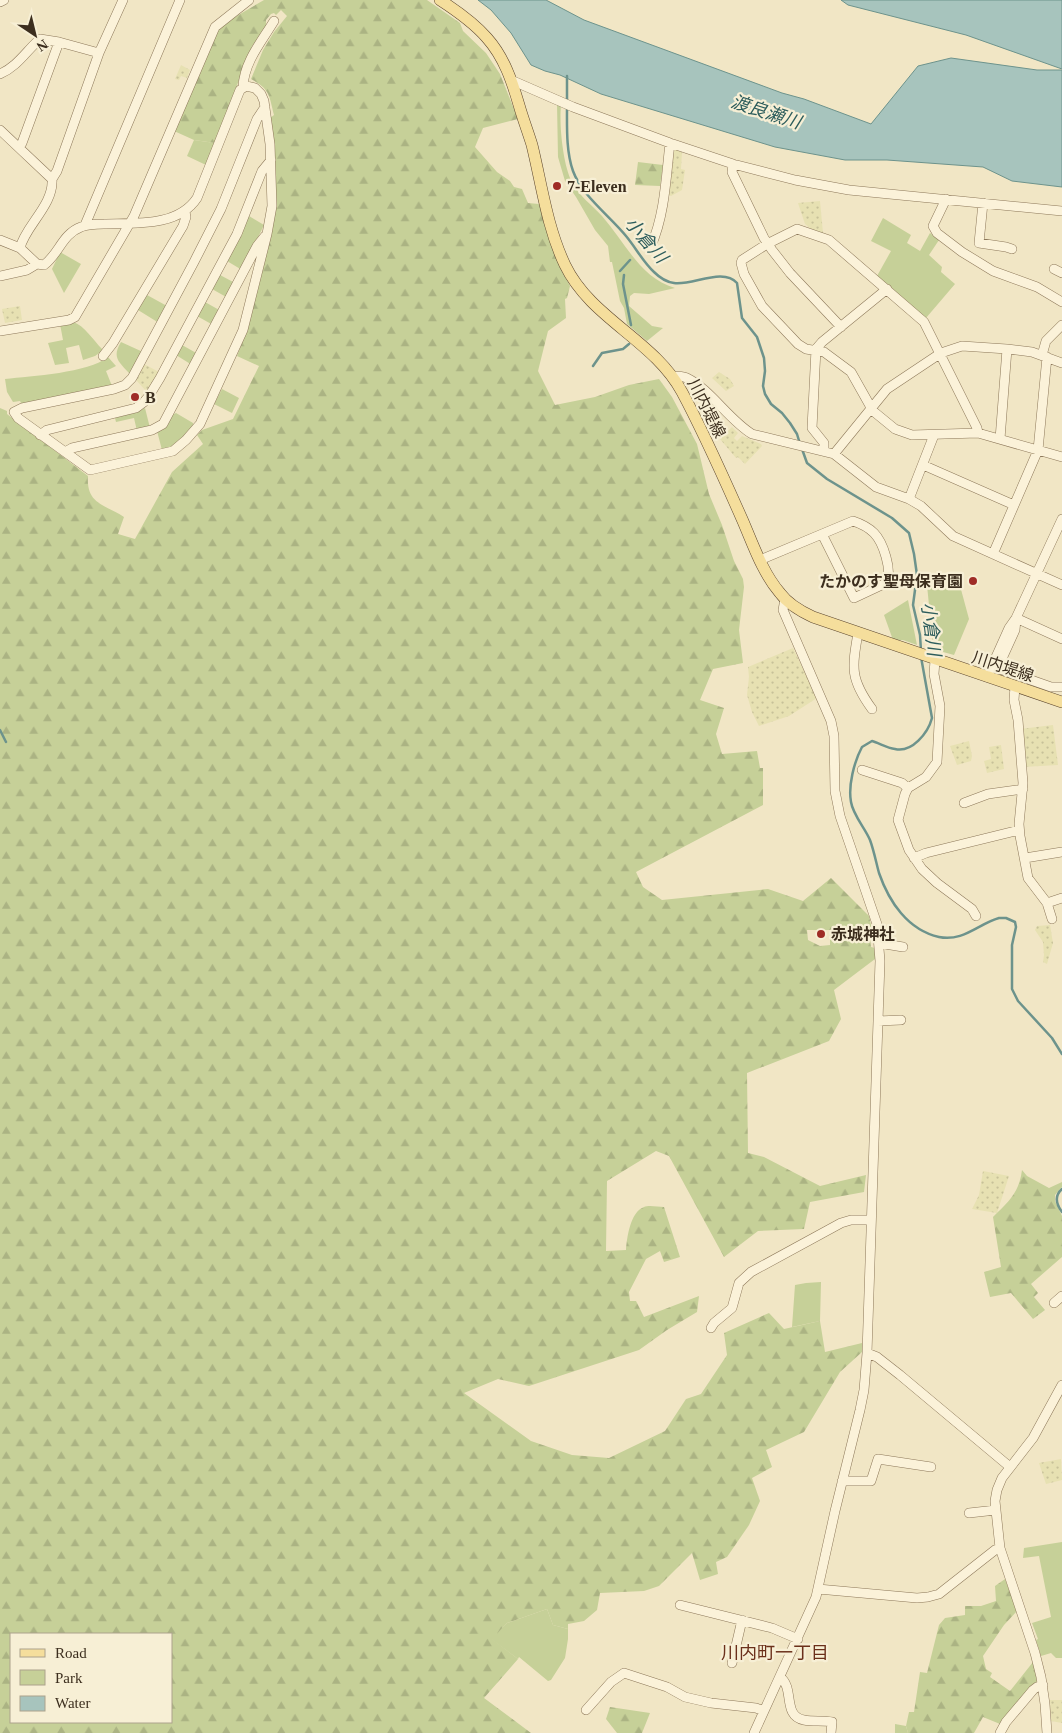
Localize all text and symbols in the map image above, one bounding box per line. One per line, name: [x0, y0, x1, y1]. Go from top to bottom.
north arrow: [10, 10, 60, 60]
text: N: [34, 36, 51, 54]
water label: 渡良瀬川: [729, 91, 805, 133]
place label: 7-Eleven: [567, 178, 627, 195]
marker: 7-Eleven: [551, 180, 563, 192]
water label: 小倉川: [621, 213, 673, 268]
street label: 川内堤線: [684, 376, 729, 441]
place label: B: [145, 389, 156, 406]
marker: B: [129, 391, 141, 403]
place label: たかのす聖母保育園: [819, 573, 963, 590]
marker: たかのす聖母保育園: [967, 575, 979, 587]
water label: 小倉川: [918, 601, 944, 659]
street label: 川内堤線: [970, 649, 1036, 684]
place label: 赤城神社: [831, 925, 895, 943]
marker: 赤城神社: [815, 928, 827, 940]
legend: [10, 1633, 172, 1723]
district label: 川内町一丁目: [721, 1643, 829, 1663]
text: Road: [55, 1645, 87, 1661]
text: Park: [55, 1670, 83, 1686]
text: Water: [55, 1695, 90, 1711]

